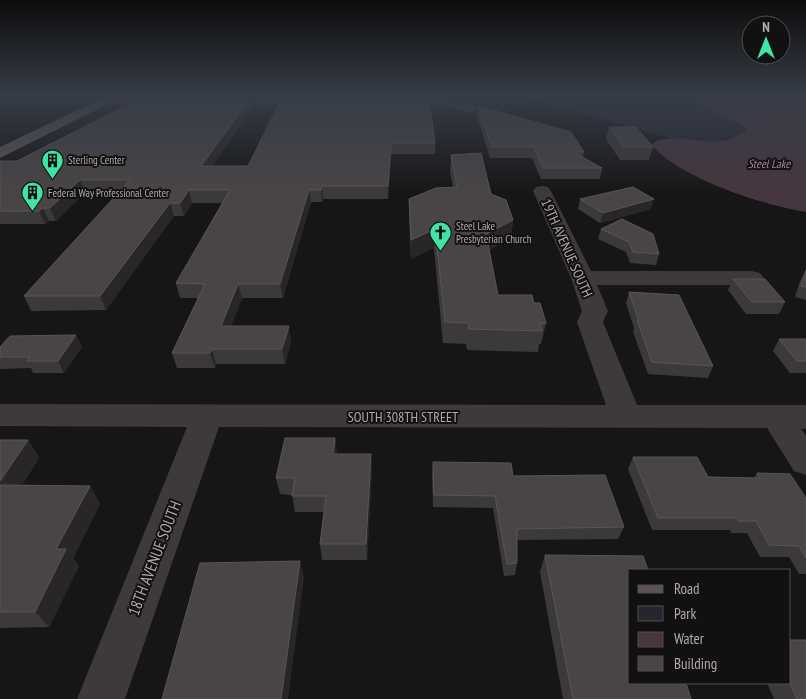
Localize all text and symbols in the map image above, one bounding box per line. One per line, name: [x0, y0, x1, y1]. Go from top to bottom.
north arrow: [741, 15, 791, 65]
text: N: [762, 18, 770, 36]
building icon: Sterling Center: [40, 148, 64, 179]
place label: Sterling Center: [68, 153, 125, 167]
water label: Steel Lake: [748, 156, 791, 171]
building icon: Federal Way Professional Center: [20, 181, 44, 212]
place label: Federal Way Professional Center: [48, 186, 169, 200]
street label: 19TH AVENUE SOUTH: [537, 196, 597, 300]
place label: Steel Lake Presbyterian Church: [456, 219, 532, 246]
church icon: Steel Lake Presbyterian Church: [428, 220, 452, 251]
street label: SOUTH 308TH STREET: [348, 408, 459, 426]
street label: 18TH AVENUE SOUTH: [123, 498, 185, 618]
legend: [628, 569, 791, 684]
text: Road: [674, 579, 700, 598]
text: Park: [674, 604, 696, 623]
text: Water: [674, 629, 705, 648]
text: Building: [674, 654, 717, 673]

